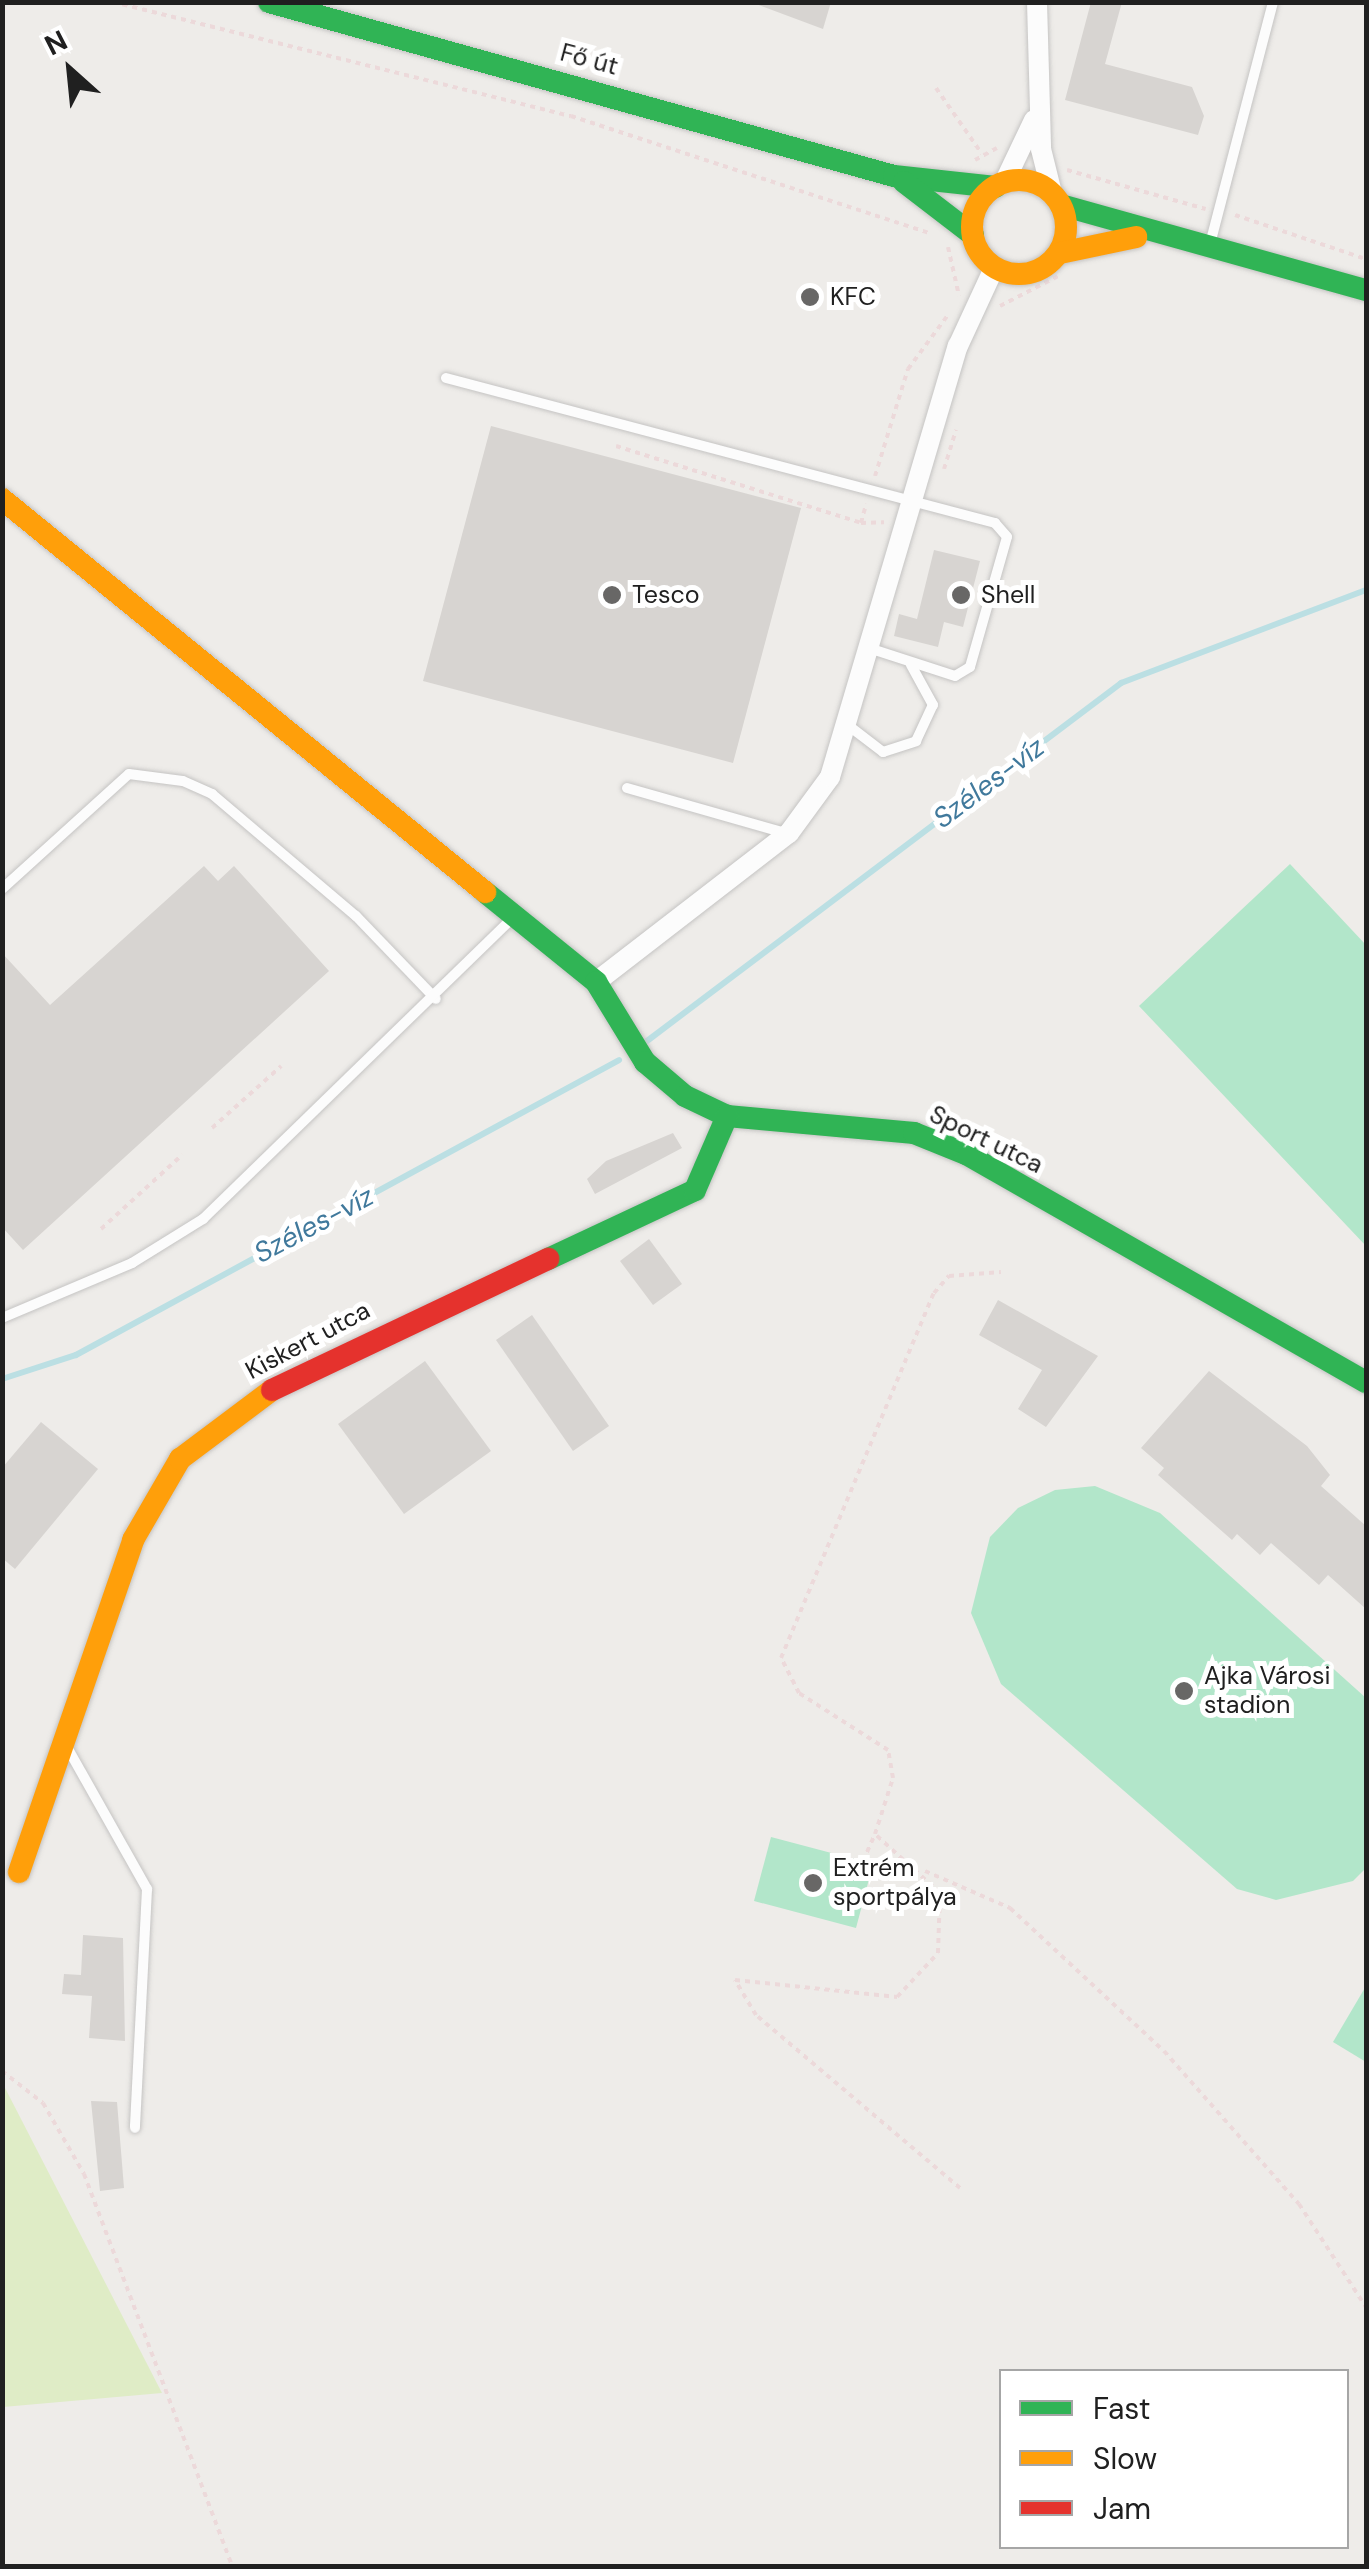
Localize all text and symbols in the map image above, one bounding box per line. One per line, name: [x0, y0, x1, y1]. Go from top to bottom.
north arrow: [20, 20, 120, 120]
text: N: [39, 22, 74, 64]
street label: Fő út: [557, 38, 621, 82]
place label: KFC: [830, 282, 876, 312]
marker: KFC: [799, 286, 821, 308]
place label: Tesco: [632, 580, 700, 610]
place label: Shell: [981, 580, 1035, 610]
marker: Tesco: [601, 584, 623, 606]
marker: Shell: [950, 584, 972, 606]
water label: Széles-víz: [927, 730, 1051, 836]
street label: Sport utca: [924, 1100, 1048, 1180]
water label: Széles-víz: [249, 1180, 379, 1270]
street label: Kiskert utca: [241, 1296, 375, 1386]
place label: Ajka Városi stadion: [1204, 1662, 1330, 1721]
marker: Ajka Városi stadion: [1173, 1680, 1195, 1702]
place label: Extrém sportpálya: [833, 1854, 957, 1913]
marker: Extrém sportpálya: [802, 1872, 824, 1894]
legend: [999, 2369, 1349, 2549]
text: Fast: [1093, 2389, 1151, 2428]
text: Slow: [1093, 2439, 1157, 2478]
text: Jam: [1093, 2489, 1151, 2528]

